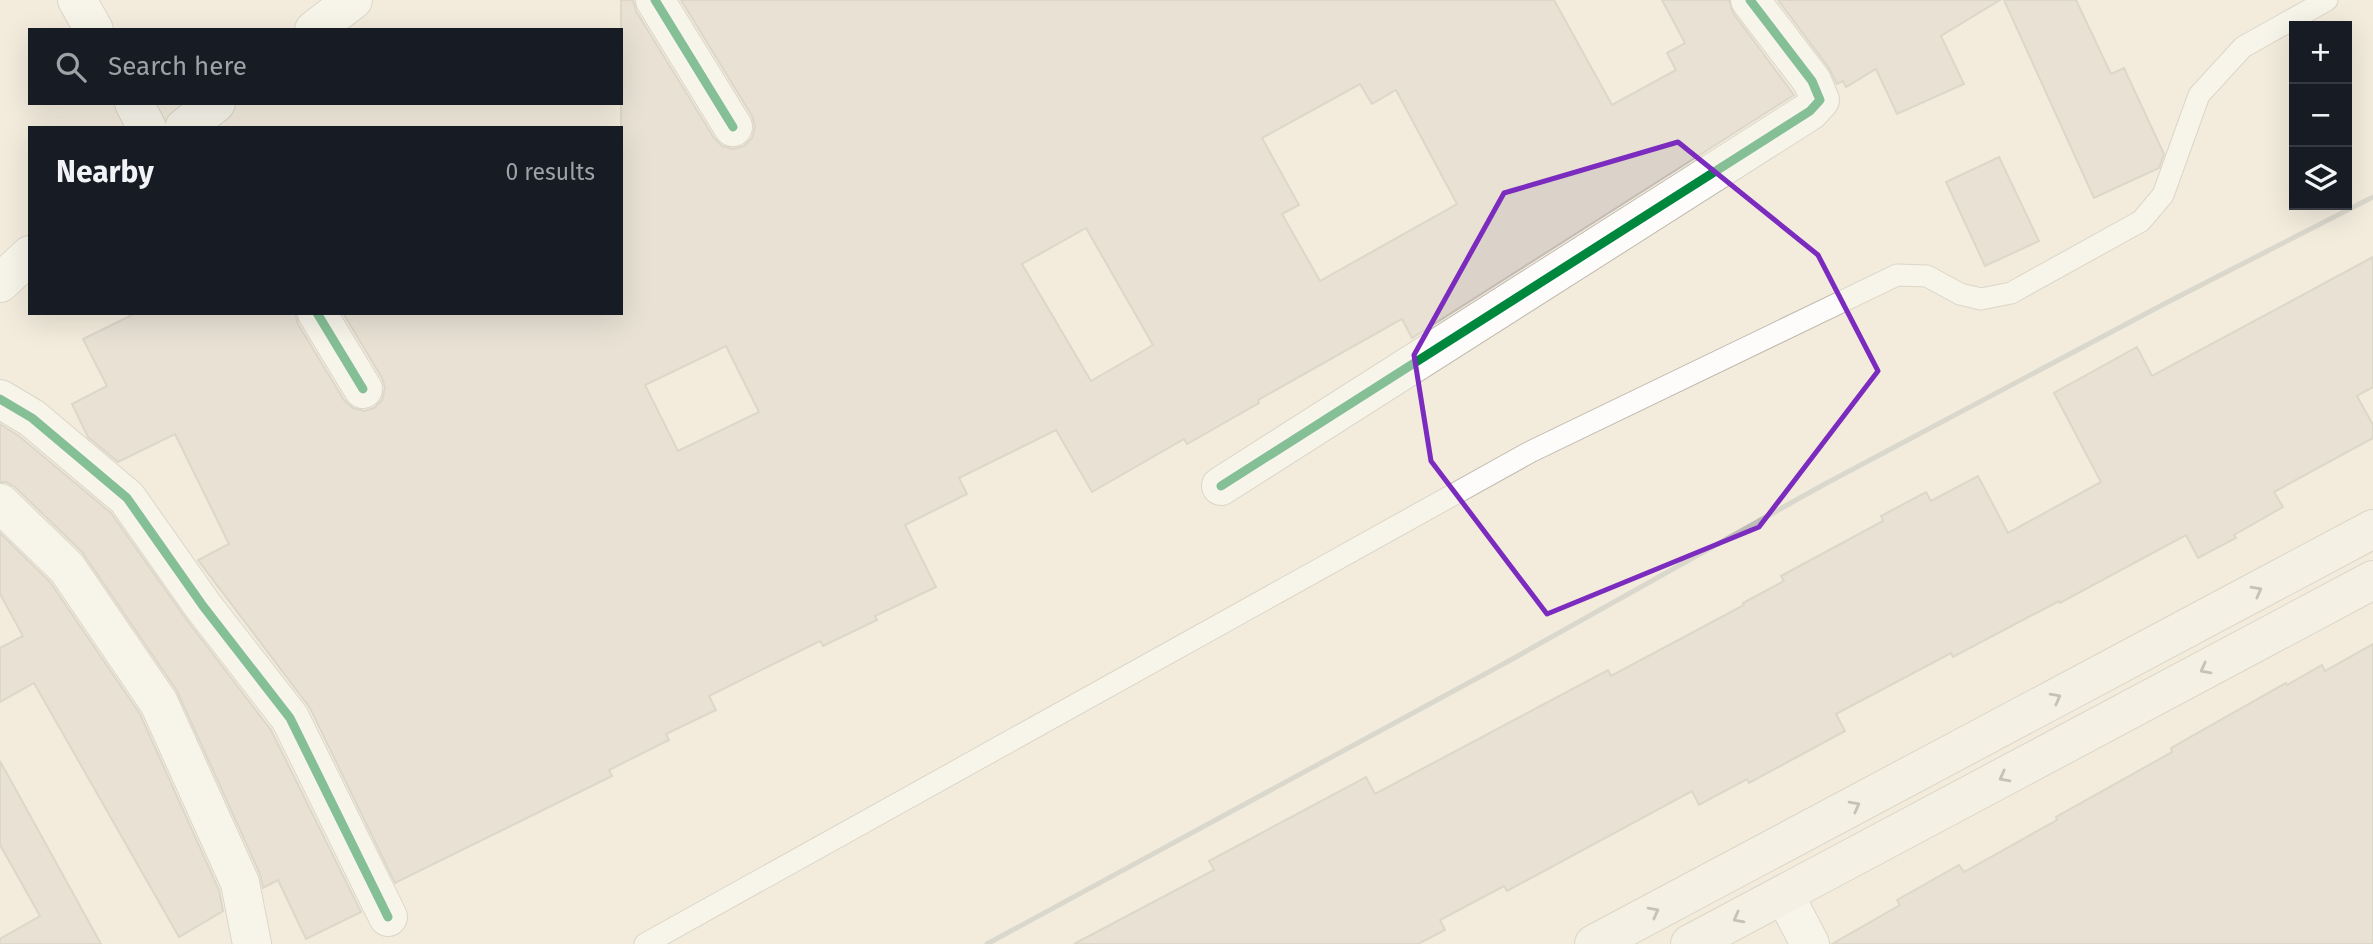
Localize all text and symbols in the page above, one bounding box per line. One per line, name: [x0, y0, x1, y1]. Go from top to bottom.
map controls: [2289, 21, 2352, 210]
button: +: [2289, 21, 2352, 84]
search box: [28, 28, 623, 105]
icon: search: [52, 48, 90, 86]
text: Search here: [108, 51, 247, 82]
button: −: [2289, 84, 2352, 147]
button: layers: [2289, 147, 2352, 210]
text: Nearby: [56, 154, 154, 190]
text: 0 results: [505, 158, 595, 186]
one-way arrow: [2249, 586, 2262, 599]
one-way arrow: [2200, 661, 2212, 675]
one-way arrow: [2049, 693, 2061, 707]
one-way arrow: [1999, 768, 2011, 782]
one-way arrow: [1848, 800, 1860, 814]
one-way arrow: [1647, 907, 1659, 920]
one-way arrow: [1733, 910, 1746, 924]

